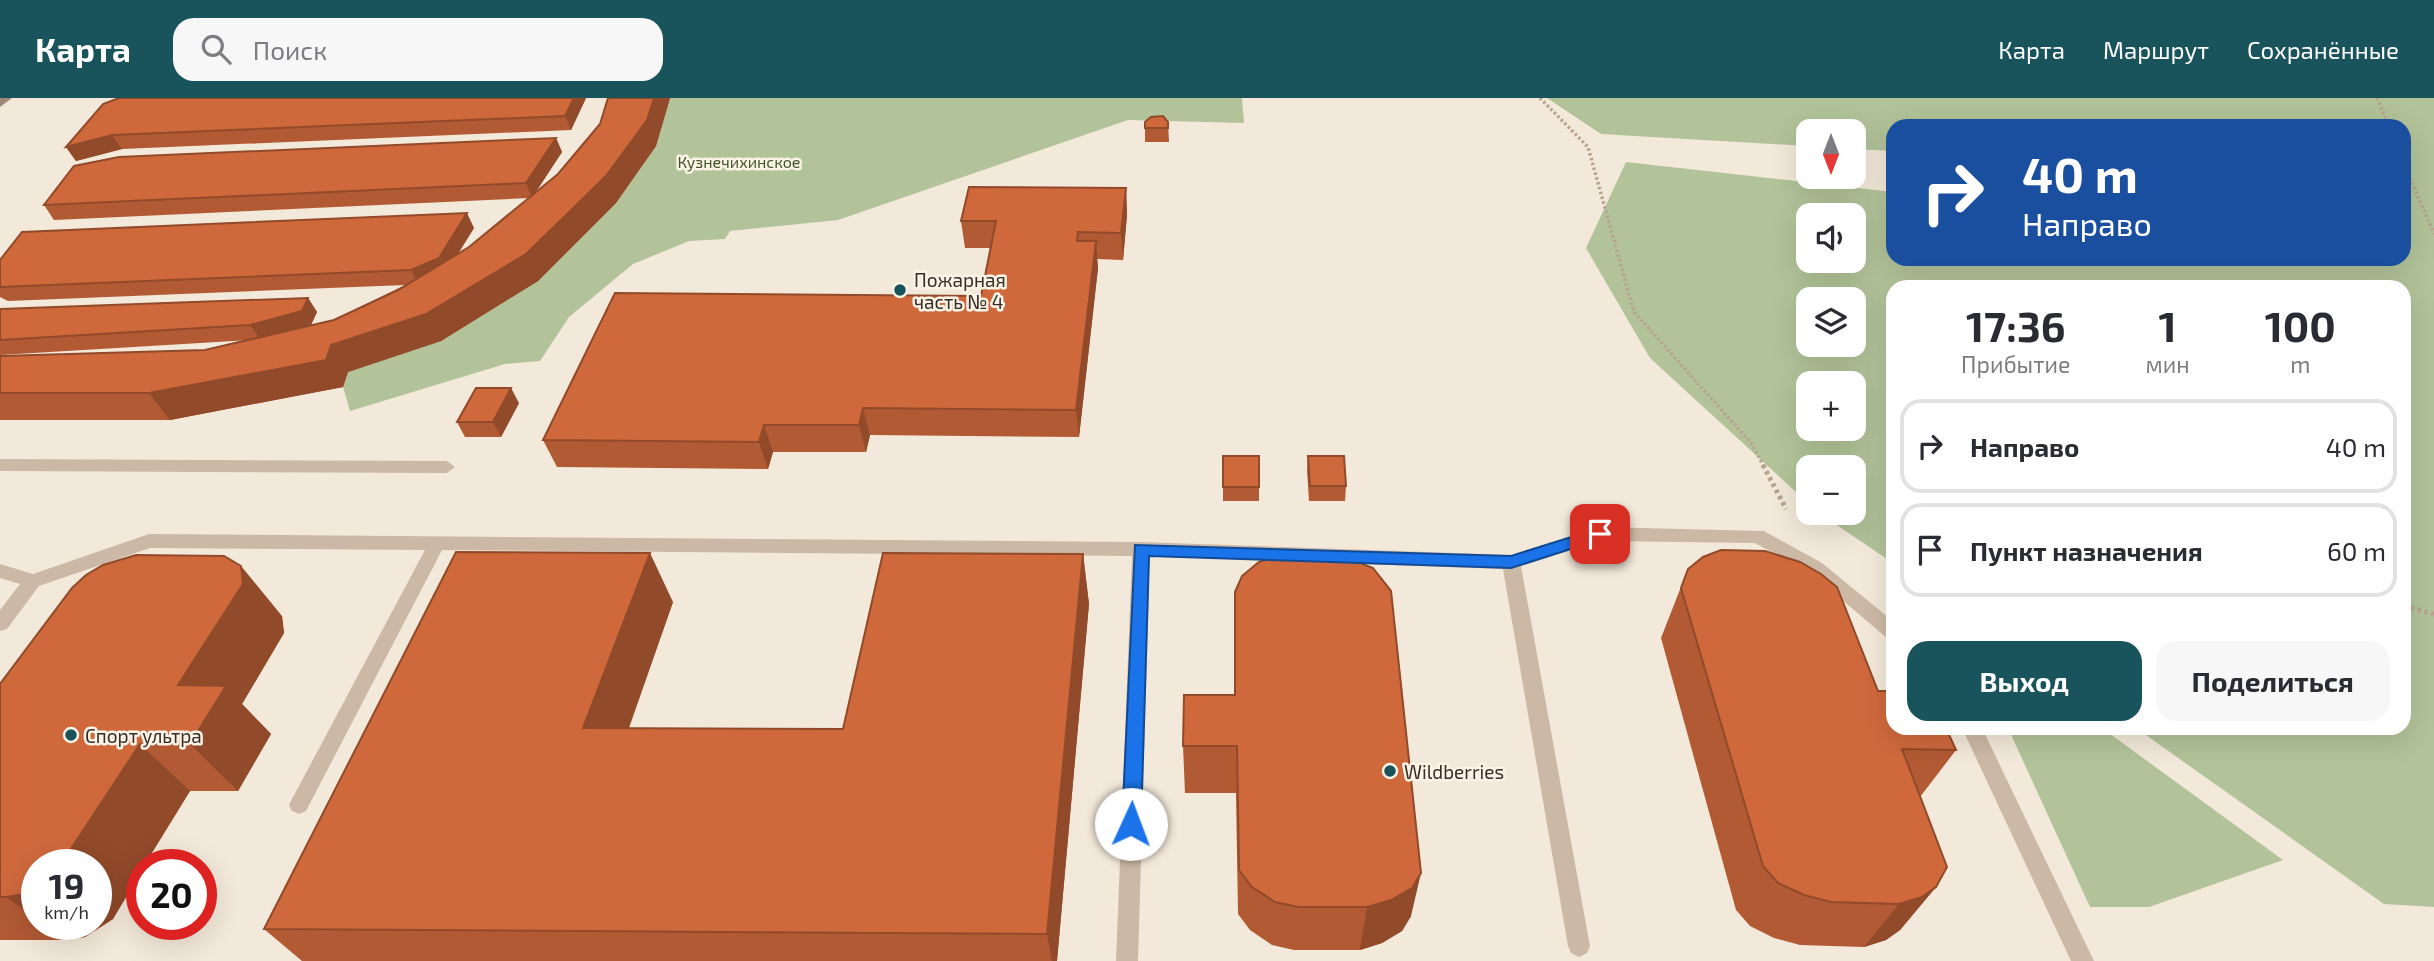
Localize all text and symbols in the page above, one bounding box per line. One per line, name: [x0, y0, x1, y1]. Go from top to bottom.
search box: [173, 18, 663, 81]
text: Карта: [35, 29, 131, 69]
icon: search: [197, 30, 235, 68]
text: Поиск: [253, 34, 327, 65]
text: Карта: [1998, 35, 2065, 64]
text: Маршрут: [2103, 35, 2209, 64]
text: Сохранённые: [2247, 35, 2399, 64]
north arrow: [1796, 119, 1866, 189]
map controls: [1796, 119, 1866, 525]
text: 40 m: [2022, 144, 2138, 203]
icon: right: [1907, 147, 1998, 238]
park label: Кузнечихинское: [677, 152, 801, 172]
button: sound: [1796, 203, 1866, 273]
text: Направо: [2022, 204, 2152, 242]
place label: Пожарная часть № 4: [914, 268, 1006, 313]
marker: Пожарная часть № 4: [892, 282, 908, 298]
button: layers: [1796, 287, 1866, 357]
text: 17:36: [1966, 300, 2066, 350]
text: 1: [2158, 300, 2177, 350]
text: 100: [2265, 300, 2336, 350]
text: Прибытие: [1961, 350, 2070, 378]
text: мин: [2146, 350, 2190, 378]
text: m: [2290, 350, 2310, 378]
button: +: [1796, 371, 1866, 441]
icon: right: [1911, 427, 1949, 465]
text: Направо: [1970, 431, 2079, 462]
text: 40 m: [2326, 431, 2386, 462]
button: −: [1796, 455, 1866, 525]
pin: [1570, 504, 1630, 564]
icon: arrive: [1581, 515, 1619, 553]
icon: arrive: [1911, 531, 1949, 569]
text: Пункт назначения: [1970, 535, 2203, 566]
text: 60 m: [2327, 535, 2386, 566]
button: Выход: [1907, 641, 2142, 721]
button: Поделиться: [2156, 641, 2390, 721]
place label: Спорт ультра: [85, 724, 202, 748]
marker: Спорт ультра: [63, 727, 79, 743]
place label: Wildberries: [1404, 760, 1504, 783]
marker: Wildberries: [1382, 763, 1398, 779]
position arrow: [1094, 787, 1168, 861]
speed limit sign: 20: [126, 849, 217, 940]
text: 19: [49, 864, 84, 906]
text: km/h: [44, 901, 89, 923]

